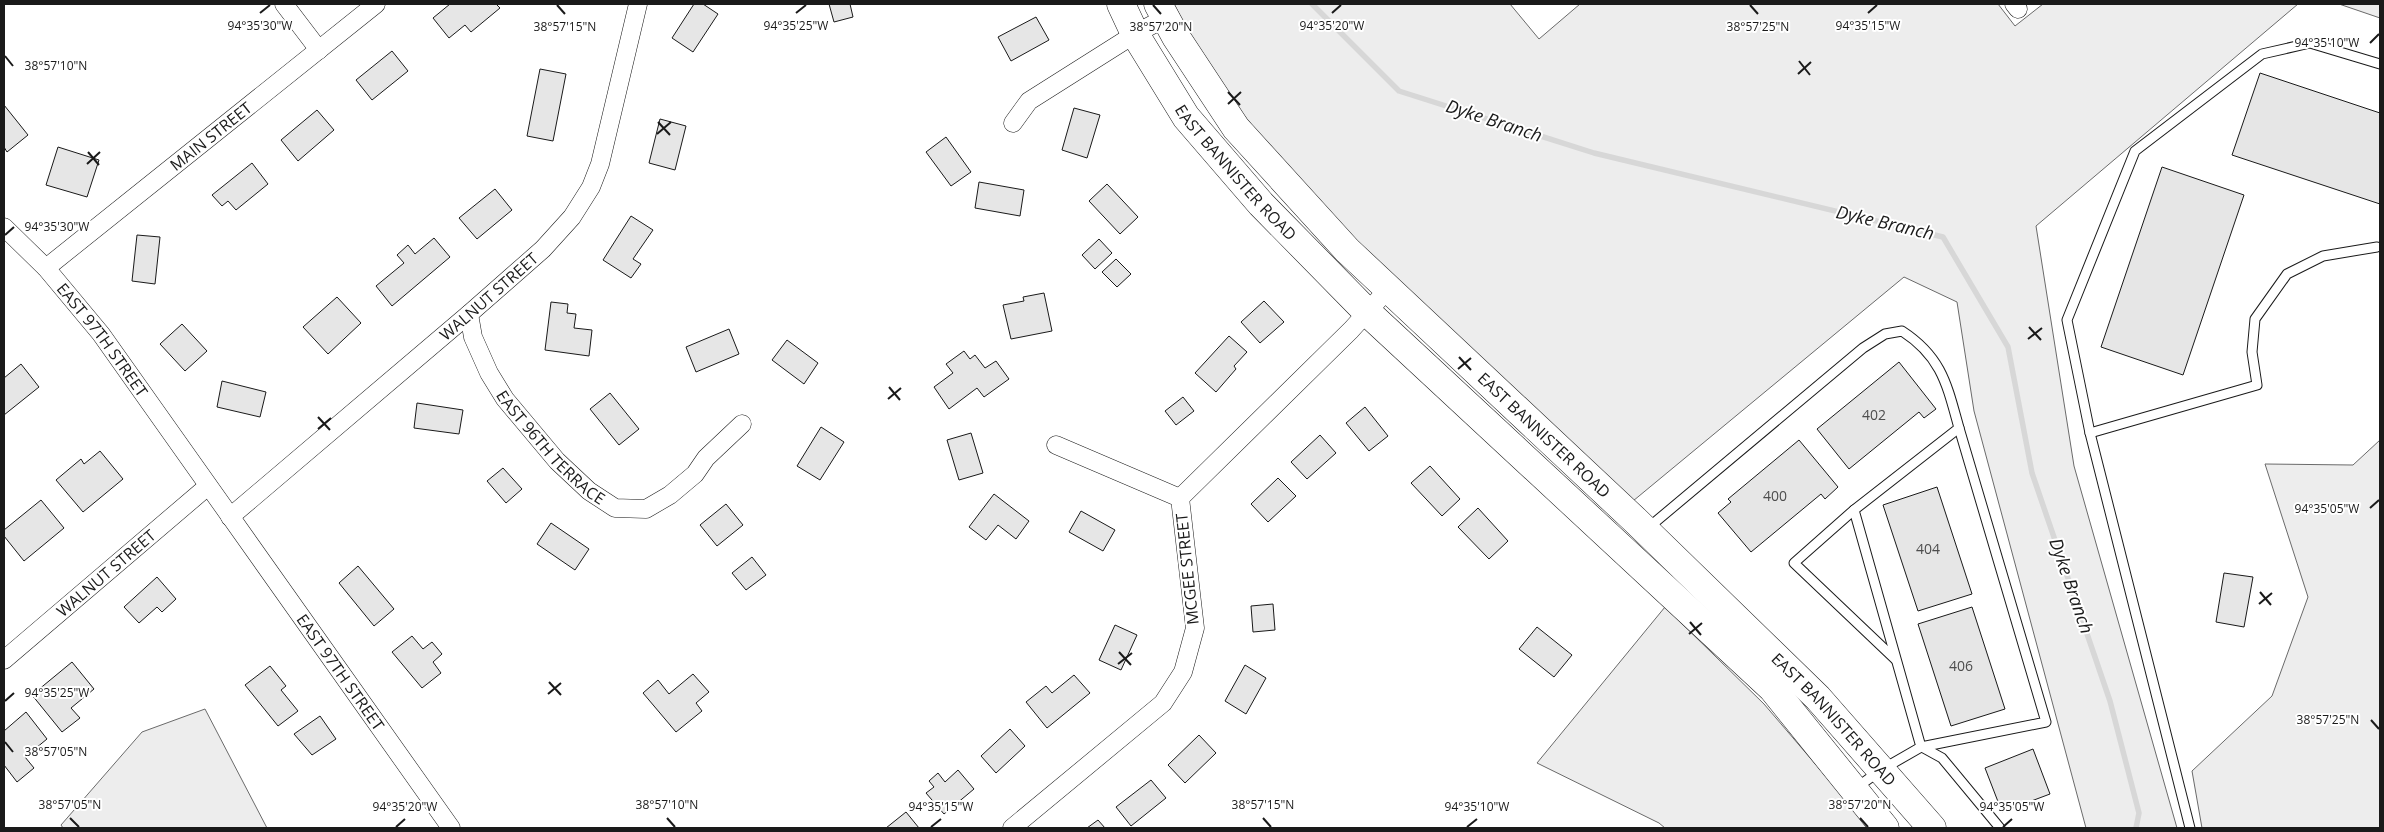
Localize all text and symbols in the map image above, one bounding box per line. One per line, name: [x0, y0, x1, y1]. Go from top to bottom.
text: 94°35'30"W: [228, 17, 292, 34]
text: 94°35'25"W: [764, 17, 828, 34]
text: 94°35'20"W: [1300, 17, 1364, 34]
text: 94°35'15"W: [1836, 17, 1900, 34]
text: 38°57'15"N: [534, 18, 596, 35]
text: 38°57'20"N: [1130, 18, 1192, 35]
text: 38°57'25"N: [1727, 18, 1789, 35]
text: 94°35'10"W: [2295, 34, 2359, 51]
text: 38°57'10"N: [25, 57, 87, 74]
water label: Dyke Branch: [1443, 93, 1545, 147]
street label: MAIN STREET: [165, 96, 257, 176]
street label: EAST BANNISTER ROAD: [1170, 100, 1302, 245]
water label: Dyke Branch: [1834, 199, 1937, 245]
text: 94°35'30"W: [25, 218, 89, 235]
street label: WALNUT STREET: [435, 247, 543, 345]
street label: EAST 97TH STREET: [52, 278, 153, 401]
street label: EAST BANNISTER ROAD: [1473, 367, 1615, 503]
street label: EAST 96TH TERRACE: [491, 386, 609, 510]
house number: 402: [1862, 405, 1886, 424]
house number: 400: [1763, 486, 1787, 505]
text: 94°35'05"W: [2295, 500, 2359, 517]
street label: MCGEE STREET: [1170, 512, 1204, 626]
street label: WALNUT STREET: [52, 524, 160, 622]
water label: Dyke Branch: [2044, 535, 2100, 637]
house number: 404: [1916, 539, 1940, 558]
street label: EAST 97TH STREET: [292, 610, 390, 735]
street label: EAST BANNISTER ROAD: [1767, 648, 1901, 791]
house number: 406: [1949, 656, 1973, 675]
text: 94°35'25"W: [25, 684, 89, 701]
text: 38°57'25"N: [2297, 711, 2359, 728]
text: 38°57'05"N: [25, 743, 87, 760]
text: 38°57'05"N: [39, 796, 101, 813]
text: 38°57'10"N: [636, 796, 698, 813]
text: 38°57'15"N: [1232, 796, 1294, 813]
text: 38°57'20"N: [1829, 796, 1891, 813]
text: 94°35'20"W: [373, 798, 437, 815]
text: 94°35'15"W: [909, 798, 973, 815]
text: 94°35'10"W: [1445, 798, 1509, 815]
text: 94°35'05"W: [1980, 798, 2044, 815]

